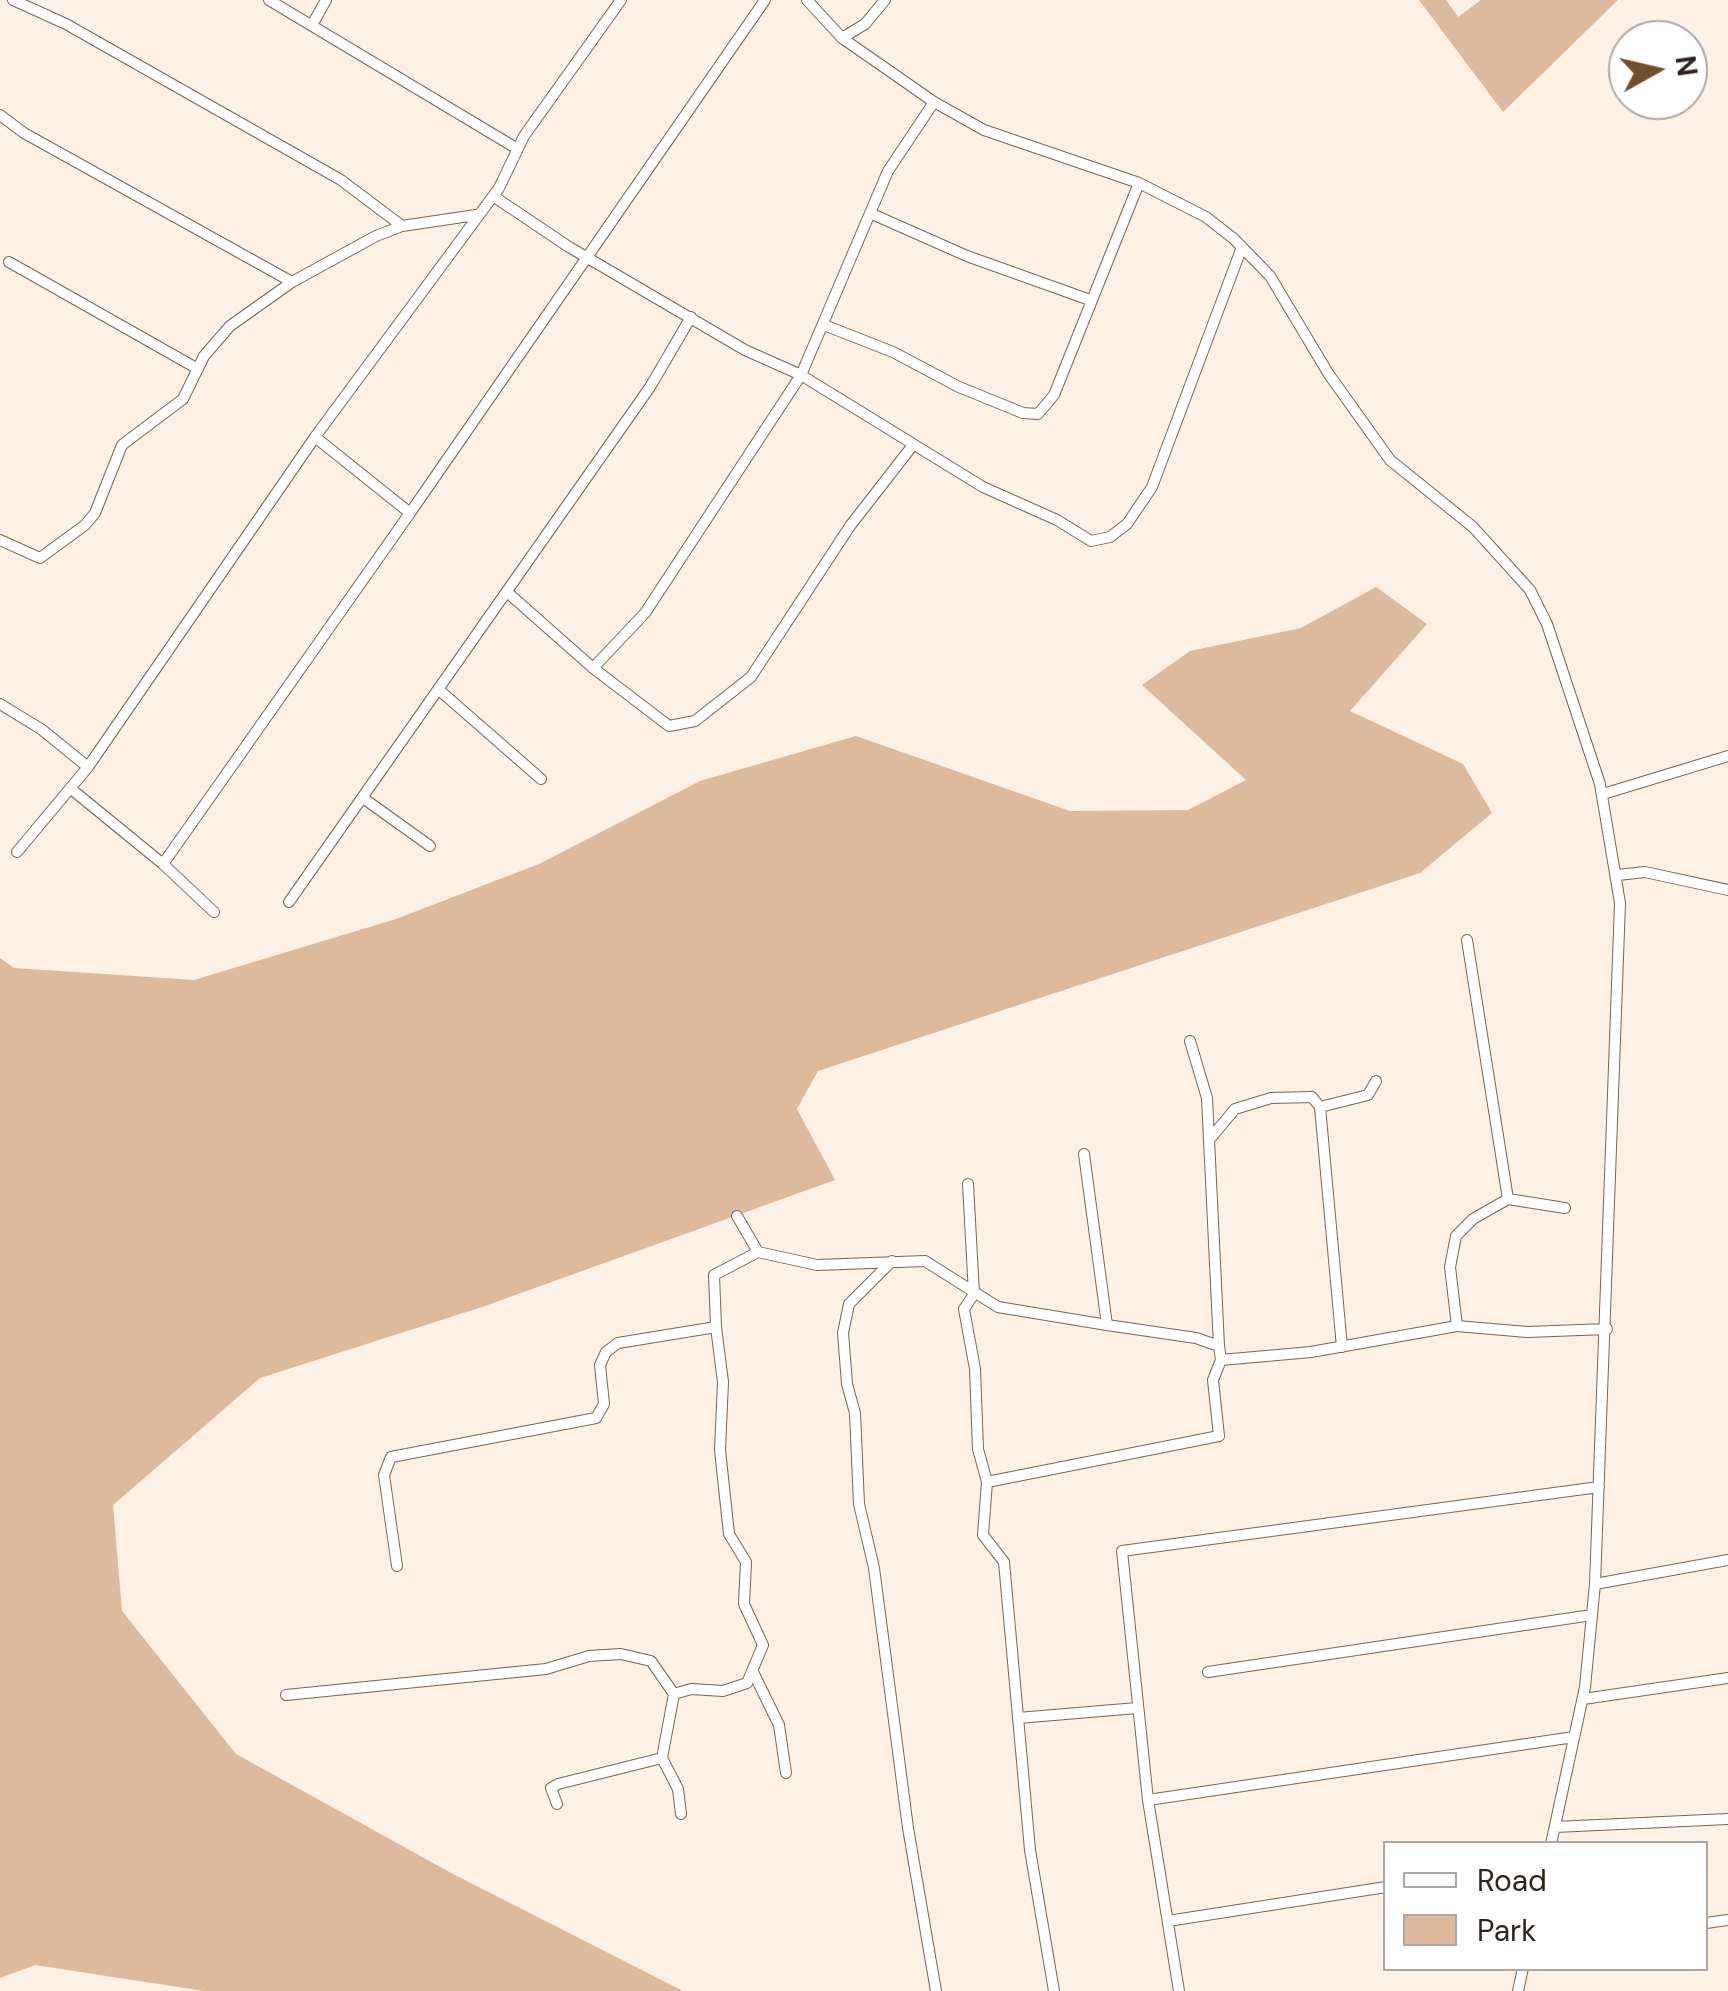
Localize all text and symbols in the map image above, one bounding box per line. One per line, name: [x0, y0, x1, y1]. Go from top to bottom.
north arrow: [1608, 20, 1708, 120]
text: N: [1666, 53, 1706, 79]
legend: [1383, 1841, 1708, 1971]
text: Road: [1477, 1861, 1547, 1900]
text: Park: [1477, 1911, 1536, 1950]

